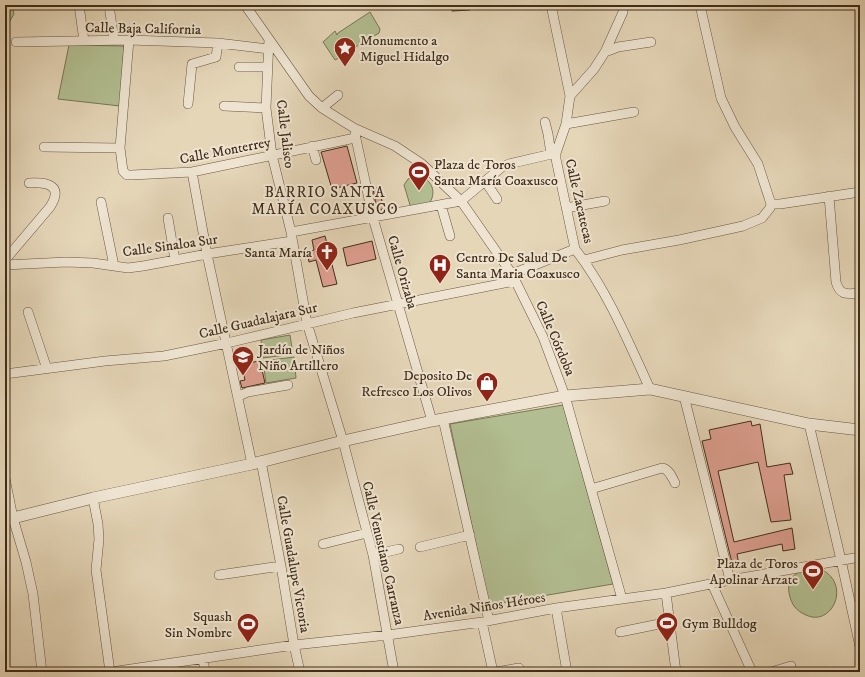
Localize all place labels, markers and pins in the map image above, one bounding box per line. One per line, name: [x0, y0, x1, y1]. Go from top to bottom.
place label: Monumento a Miguel Hidalgo: [360, 32, 449, 66]
place icon: Monumento a Miguel Hidalgo: [332, 35, 358, 68]
place label: Plaza de Toros Santa María Coaxusco: [434, 156, 558, 190]
sports icon: Plaza de Toros Santa María Coaxusco: [406, 159, 432, 192]
church icon: Santa María: [314, 239, 340, 272]
place label: Santa María: [245, 244, 312, 262]
place label: Centro De Salud De Santa Maria Coaxusco: [456, 249, 580, 283]
hospital icon: Centro De Salud De Santa Maria Coaxusco: [427, 252, 453, 285]
place label: Jardín de Niños Niño Artillero: [256, 341, 345, 375]
school or university icon: Jardín de Niños Niño Artillero: [230, 344, 256, 377]
place label: Deposito De Refresco Los Olivos: [361, 367, 472, 401]
shop icon: Deposito De Refresco Los Olivos: [474, 370, 500, 403]
place label: Plaza de Toros Apolinar Arzate: [710, 555, 798, 589]
sports icon: Plaza de Toros Apolinar Arzate: [800, 558, 826, 591]
place label: Squash Sin Nombre: [165, 608, 233, 642]
sports icon: Gym Bulldog: [654, 610, 680, 643]
sports icon: Squash Sin Nombre: [235, 611, 261, 644]
place label: Gym Bulldog: [682, 615, 757, 633]

